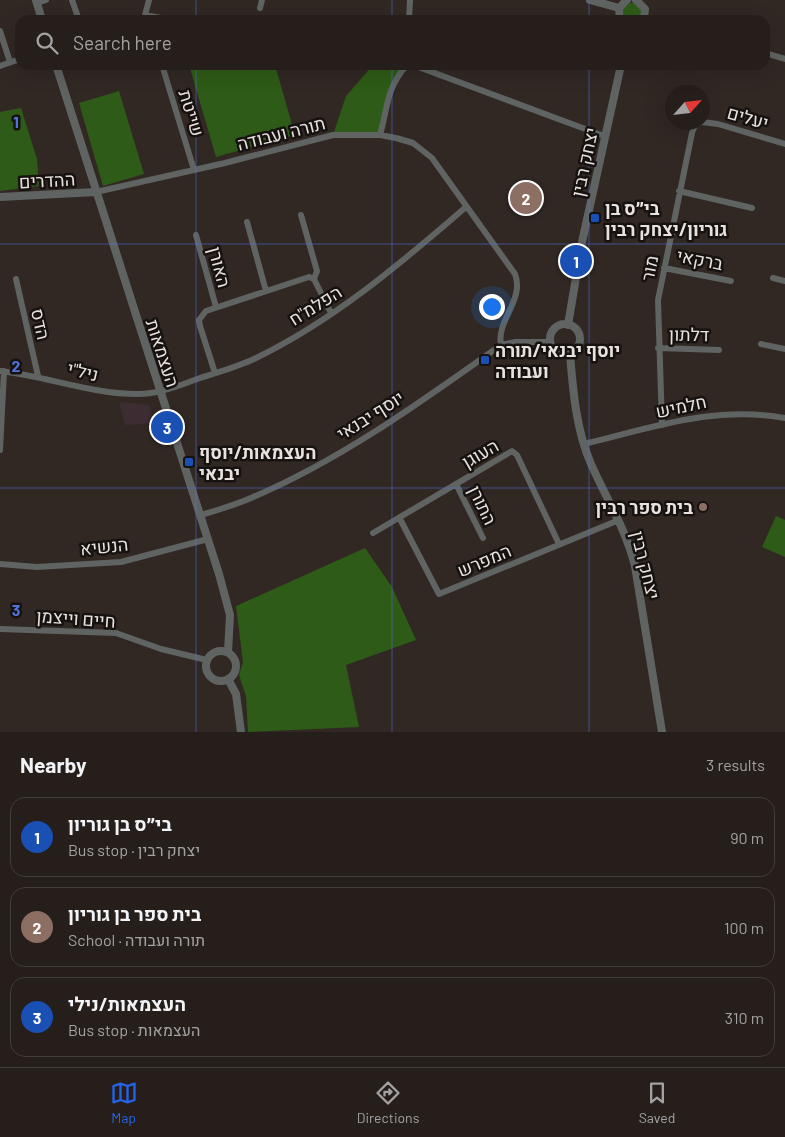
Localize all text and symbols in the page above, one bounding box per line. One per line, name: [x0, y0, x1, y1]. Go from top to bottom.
search box: [15, 15, 770, 70]
icon: search: [33, 29, 61, 57]
text: Search here: [73, 31, 172, 54]
north arrow: [665, 85, 710, 130]
street label: שייטת: [175, 87, 209, 139]
street label: יעלים: [725, 101, 771, 133]
street label: תורה ועבודה: [235, 111, 327, 155]
text: 1: [13, 112, 19, 131]
street label: יצחק רבין: [566, 126, 602, 198]
street label: ההדרים: [18, 168, 76, 192]
pin: 2: [510, 179, 542, 217]
place label: בי״ס בן גוריון/יצחק רבין: [605, 197, 728, 240]
marker: בי״ס בן גוריון/יצחק רבין: [589, 212, 601, 224]
pin: 1: [560, 242, 592, 280]
street label: האורן: [204, 244, 236, 290]
street label: ברקאי: [675, 244, 725, 274]
street label: מור: [636, 253, 662, 283]
street label: הפלמ"ח: [284, 280, 346, 330]
your location: [479, 294, 505, 320]
street label: הדס: [27, 306, 55, 342]
street label: העצמאות: [142, 316, 184, 390]
street label: דלתון: [669, 323, 709, 345]
place label: יוסף יבנאי/תורה ועבודה: [495, 339, 620, 382]
marker: יוסף יבנאי/תורה ועבודה: [479, 354, 491, 366]
text: 2: [12, 356, 21, 375]
street label: ניל"י: [65, 357, 101, 385]
street label: יוסף יבנאי: [332, 386, 408, 444]
street label: חלמיש: [654, 390, 708, 422]
pin: 3: [151, 408, 183, 446]
street label: העוגן: [458, 434, 502, 472]
place label: העצמאות/יוסף יבנאי: [199, 441, 316, 484]
marker: העצמאות/יוסף יבנאי: [183, 456, 195, 468]
street label: התורן: [464, 482, 502, 528]
place label: בית ספר רבין: [595, 496, 693, 518]
marker: בית ספר רבין: [697, 501, 709, 513]
street label: יצחק רבין: [627, 528, 665, 602]
street label: הנשיא: [79, 533, 129, 559]
street label: המפרש: [454, 539, 514, 581]
text: 3: [12, 600, 20, 619]
street label: חיים וייצמן: [36, 604, 116, 632]
text: Nearby: [20, 752, 86, 777]
text: 3 results: [706, 755, 765, 774]
text: בי״ס בן גוריון: [68, 812, 172, 835]
text: 1: [34, 828, 40, 847]
text: 90 m: [730, 828, 764, 847]
text: Bus stop · יצחק רבין: [68, 840, 200, 859]
text: בית ספר בן גוריון: [68, 902, 201, 925]
text: 2: [33, 918, 41, 937]
text: 100 m: [724, 918, 764, 937]
text: School · תורה ועבודה: [68, 930, 205, 949]
text: העצמאות/נילי: [68, 992, 186, 1015]
text: 3: [33, 1008, 41, 1027]
text: 310 m: [725, 1008, 764, 1027]
text: Bus stop · העצמאות: [68, 1020, 200, 1039]
tab: Map: [110, 1079, 138, 1126]
tab: Directions: [357, 1079, 419, 1126]
tab: Saved: [639, 1079, 675, 1126]

